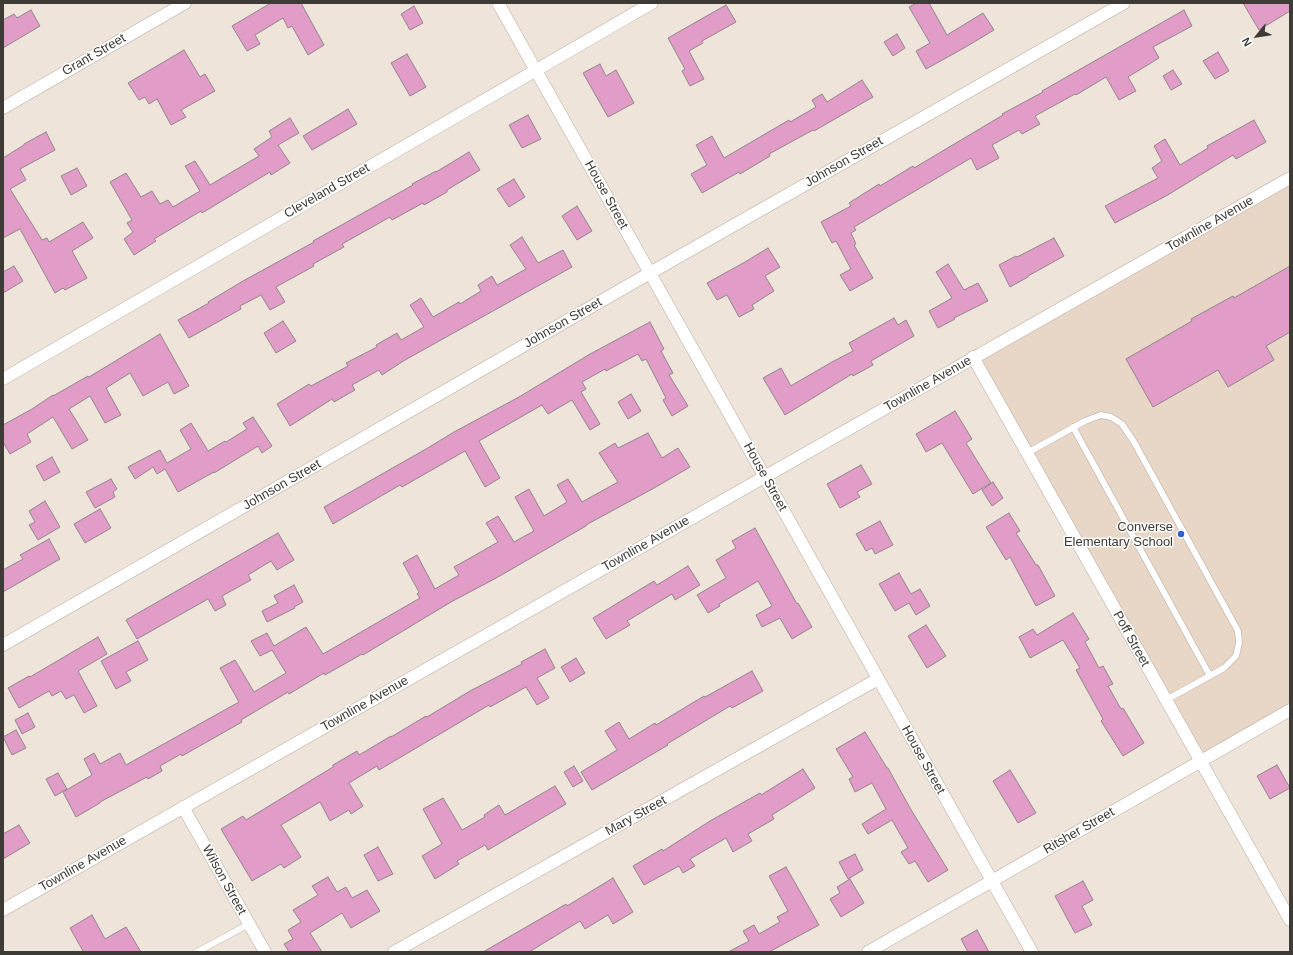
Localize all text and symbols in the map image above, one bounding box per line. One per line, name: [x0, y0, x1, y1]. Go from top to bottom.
north arrow: [1237, 16, 1277, 56]
street label: Grant Street: [59, 31, 129, 79]
text: N: [1239, 36, 1254, 48]
street label: Johnson Street: [802, 133, 886, 191]
street label: House Street: [581, 158, 631, 232]
street label: Cleveland Street: [281, 160, 373, 222]
street label: Townline Avenue: [1164, 193, 1256, 255]
street label: Johnson Street: [521, 294, 605, 352]
street label: Townline Avenue: [882, 353, 974, 415]
street label: House Street: [740, 440, 790, 514]
street label: Johnson Street: [240, 456, 324, 514]
street label: Townline Avenue: [600, 513, 692, 575]
place label: Converse Elementary School: [1064, 519, 1173, 550]
marker: Converse Elementary School: [1176, 529, 1186, 539]
street label: Poff Street: [1109, 608, 1153, 670]
street label: Townline Avenue: [319, 673, 411, 735]
street label: House Street: [898, 723, 948, 797]
street label: Mary Street: [603, 793, 669, 839]
street label: Ritsher Street: [1041, 804, 1117, 858]
street label: Townline Avenue: [37, 833, 129, 895]
street label: Wilson Street: [198, 842, 250, 918]

